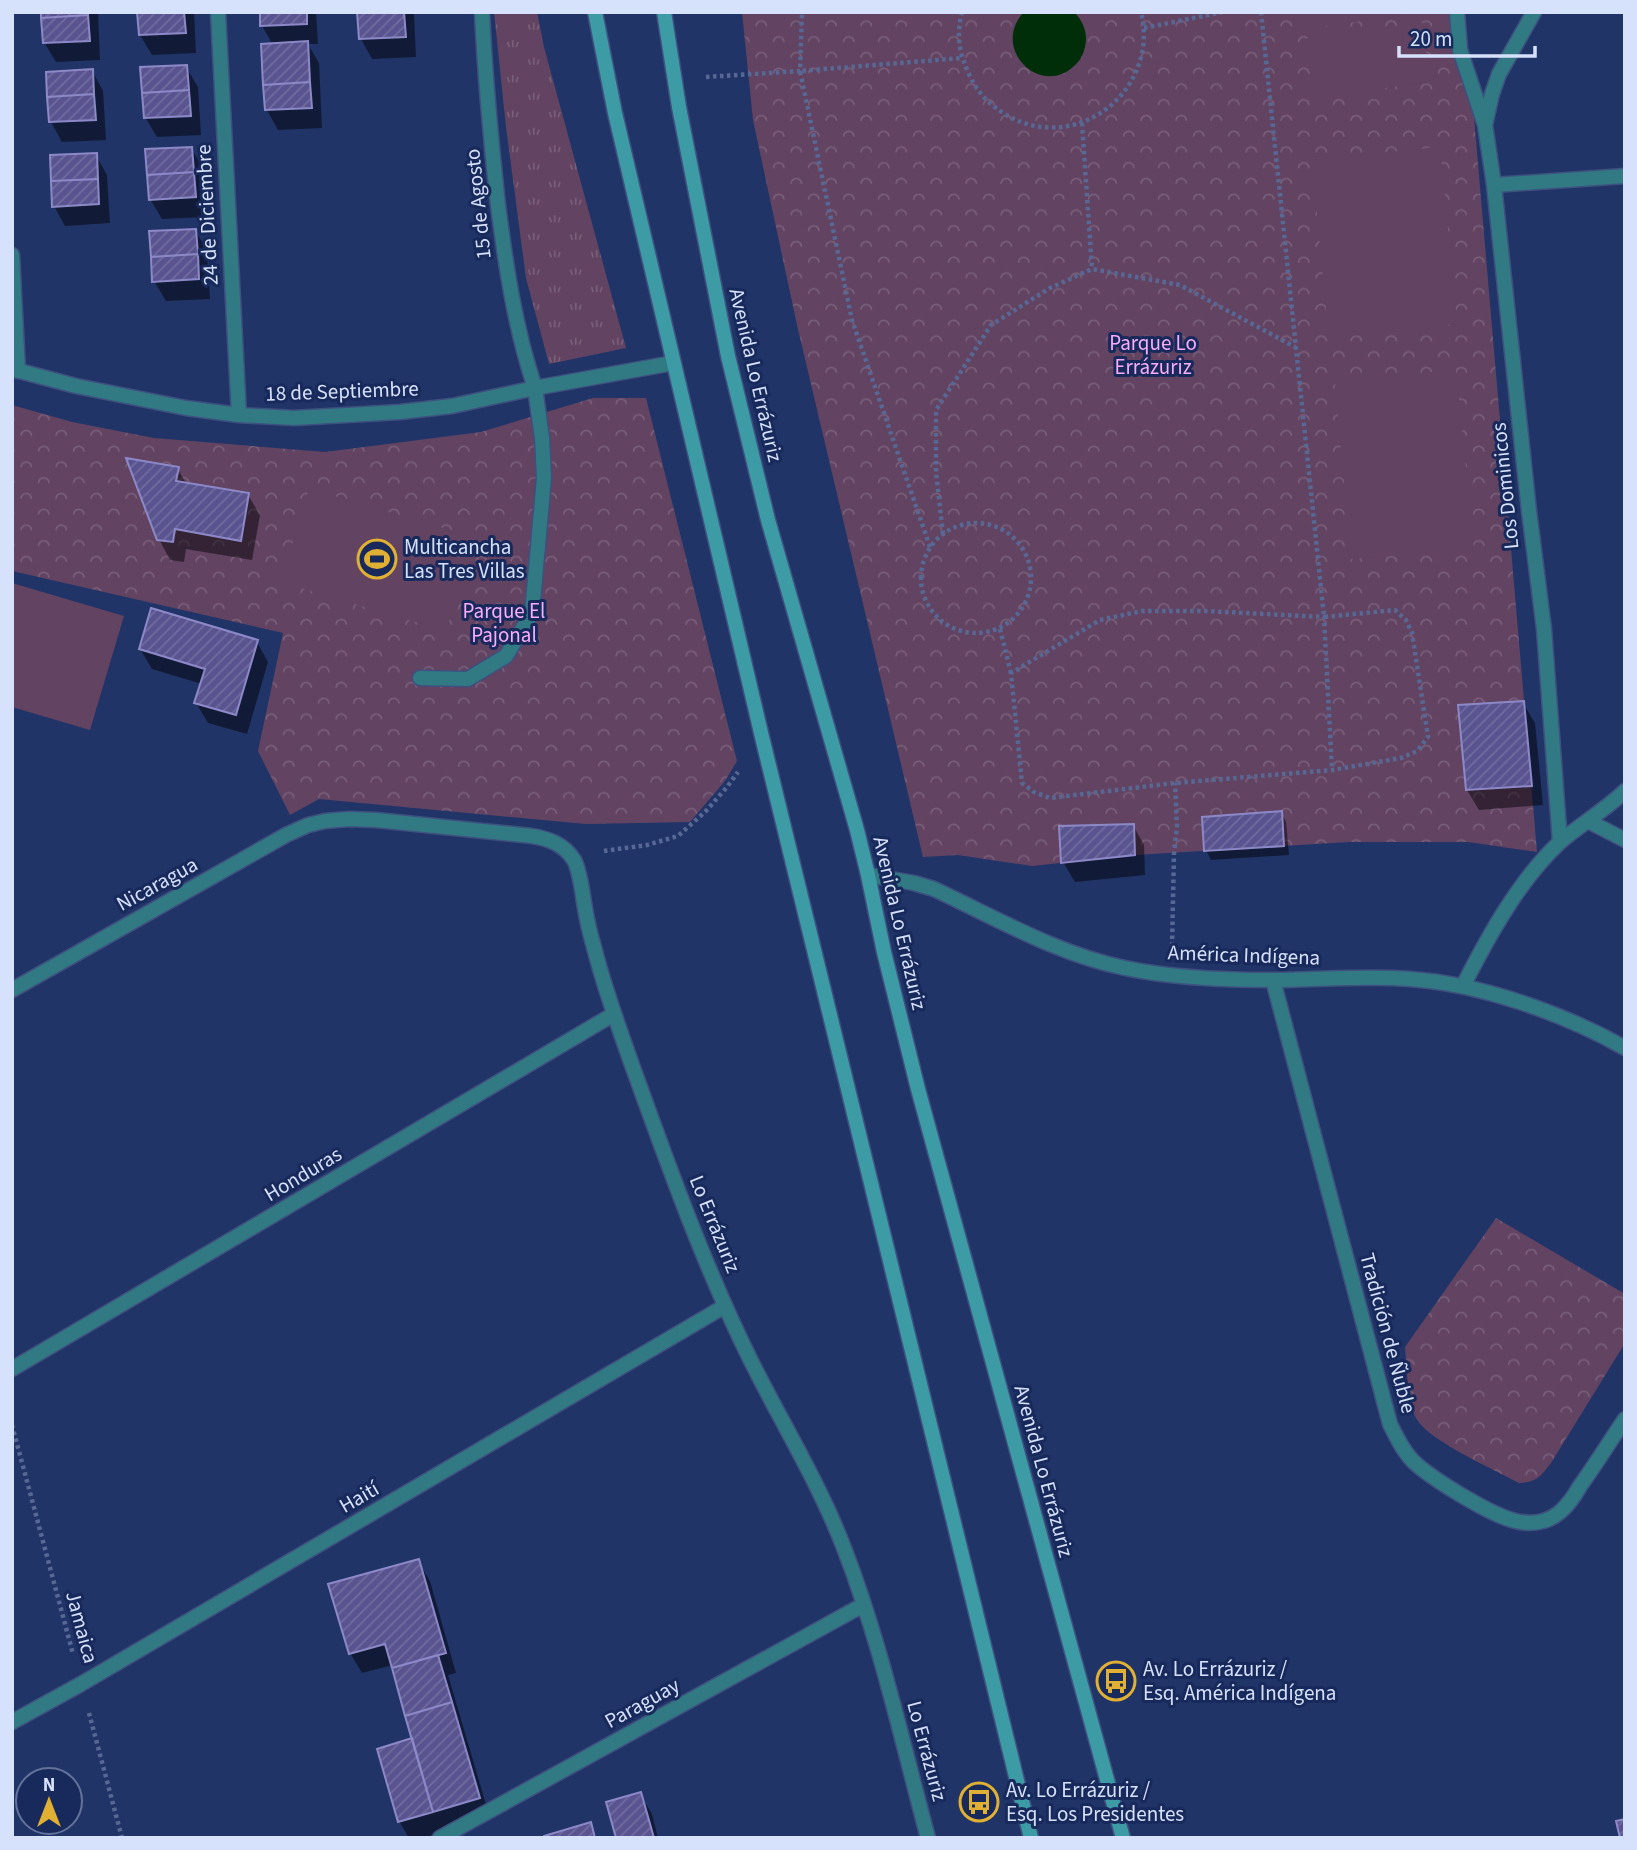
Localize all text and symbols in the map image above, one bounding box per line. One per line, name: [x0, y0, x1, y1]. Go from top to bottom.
scale bar: [1399, 14, 1536, 58]
text: 20 m: [1410, 24, 1452, 54]
street label: 24 de Diciembre: [188, 144, 226, 286]
street label: 15 de Agosto: [457, 147, 499, 261]
street label: Avenida Lo Errázuriz: [721, 285, 791, 465]
park label: Parque Lo Errázuriz: [1109, 328, 1197, 382]
street label: 18 de Septiembre: [265, 373, 419, 409]
street label: Los Dominicos: [1483, 421, 1527, 551]
place label: Multicancha Las Tres Villas: [404, 532, 525, 586]
sports icon: Multicancha Las Tres Villas: [356, 538, 398, 580]
park label: Parque El Pajonal: [463, 596, 545, 650]
street label: Avenida Lo Errázuriz: [865, 833, 935, 1013]
street label: Nicaragua: [111, 849, 203, 919]
street label: América Indígena: [1167, 937, 1321, 973]
street label: Honduras: [258, 1139, 348, 1209]
street label: Lo Errázuriz: [682, 1171, 748, 1277]
street label: Tradición de Ñuble: [1352, 1249, 1424, 1417]
street label: Avenida Lo Errázuriz: [1007, 1381, 1081, 1561]
street label: Haití: [333, 1473, 385, 1520]
street label: Jamaica: [58, 1587, 106, 1667]
place label: Av. Lo Errázuriz / Esq. América Indígena: [1143, 1654, 1336, 1708]
bus stop icon: Av. Lo Errázuriz / Esq. América Indígena: [1095, 1660, 1137, 1702]
street label: Paraguay: [599, 1670, 685, 1736]
street label: Lo Errázuriz: [899, 1697, 955, 1805]
north arrow: [14, 1766, 84, 1836]
text: N: [43, 1772, 55, 1799]
place label: Av. Lo Errázuriz / Esq. Los Presidentes: [1006, 1775, 1184, 1829]
bus stop icon: Av. Lo Errázuriz / Esq. Los Presidentes: [958, 1781, 1000, 1823]

